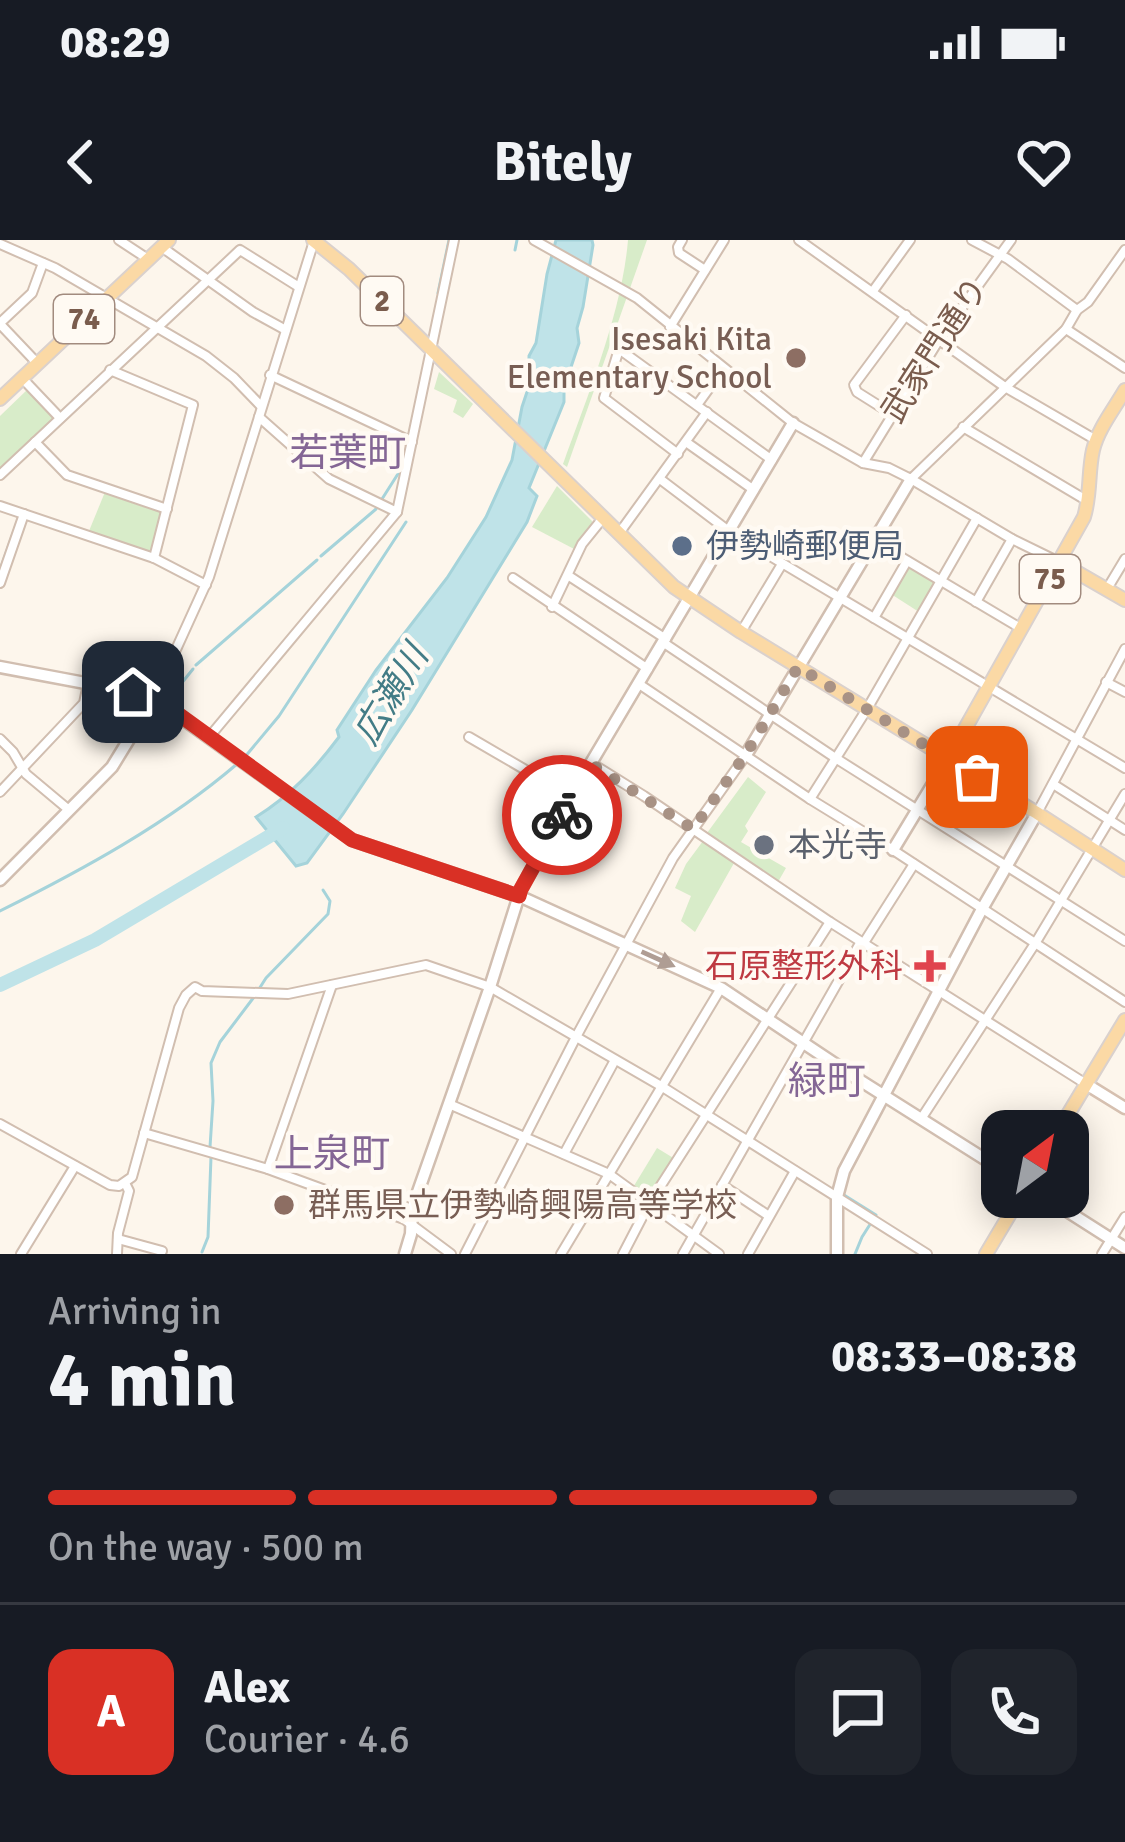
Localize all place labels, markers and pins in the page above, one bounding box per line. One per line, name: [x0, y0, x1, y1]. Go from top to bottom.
place label: Isesaki Kita Elementary School: [507, 319, 772, 398]
marker: Isesaki Kita Elementary School: [783, 345, 809, 371]
place label: 伊勢崎郵便局: [706, 526, 904, 567]
marker: 伊勢崎郵便局: [669, 533, 695, 559]
pin: [82, 641, 184, 743]
pin: [926, 726, 1028, 828]
place label: 本光寺: [788, 825, 887, 866]
marker: 本光寺: [751, 832, 777, 858]
place label: 石原整形外科: [705, 946, 903, 987]
marker: 石原整形外科: [914, 950, 946, 982]
place label: 群馬県立伊勢崎興陽高等学校: [308, 1185, 737, 1226]
marker: 群馬県立伊勢崎興陽高等学校: [271, 1192, 297, 1218]

